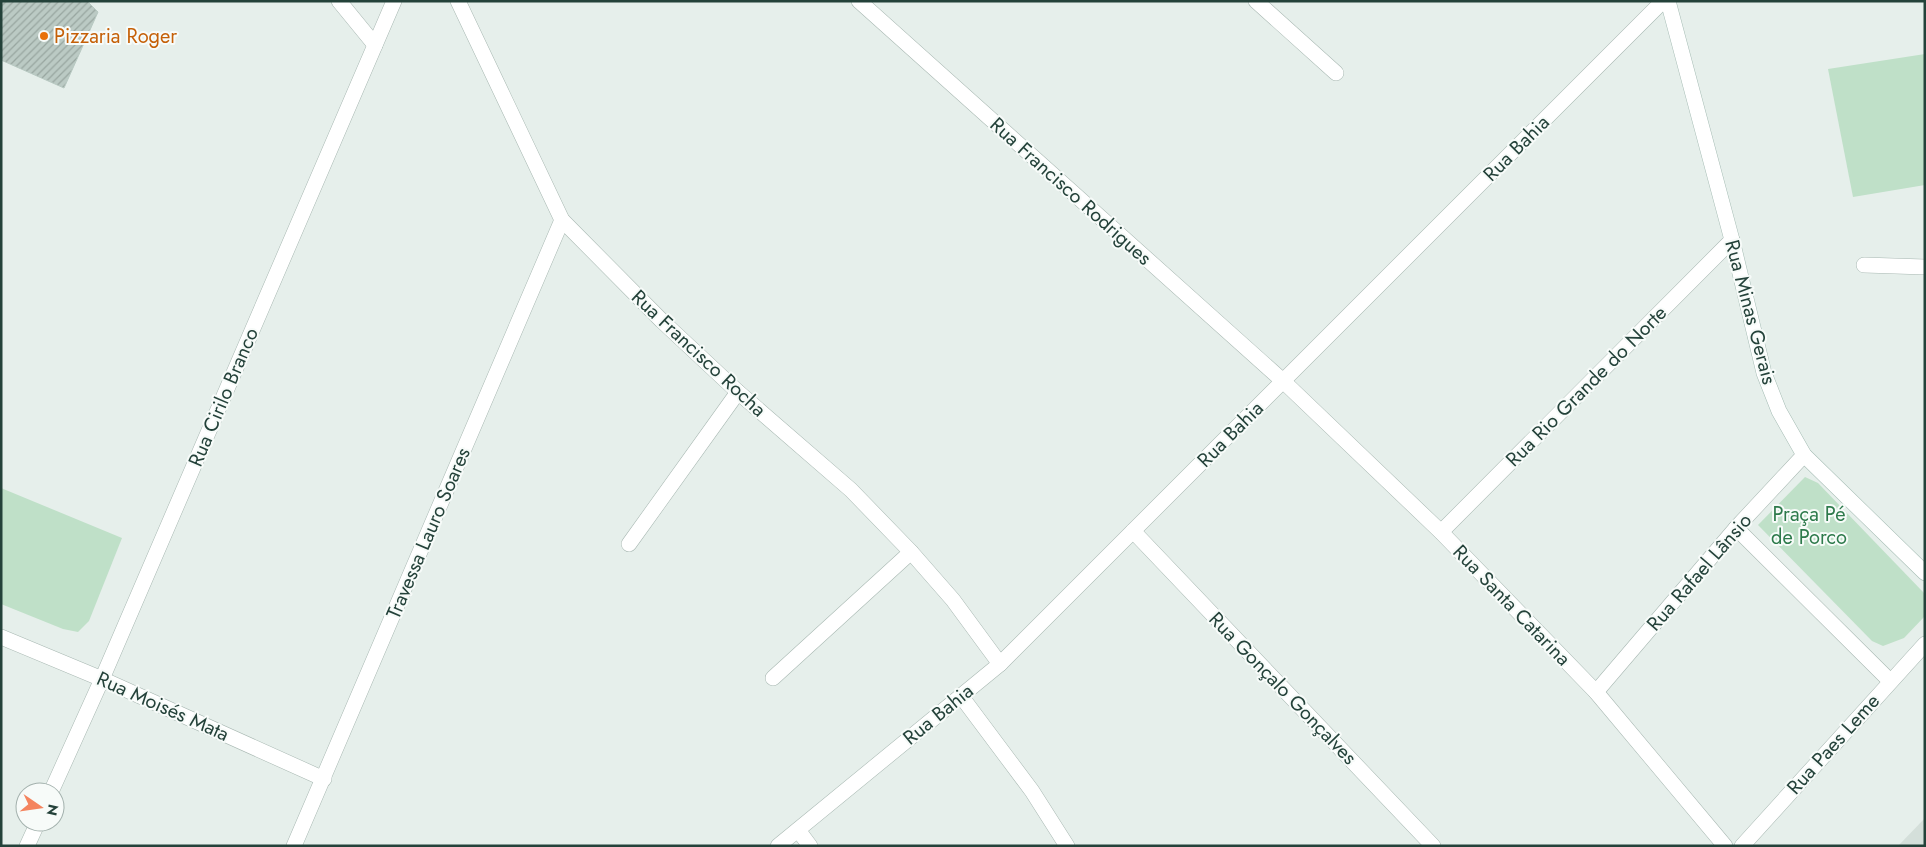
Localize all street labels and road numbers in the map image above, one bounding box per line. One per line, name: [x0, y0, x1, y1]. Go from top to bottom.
street label: Rua Bahia: [1477, 109, 1556, 188]
street label: Rua Francisco Rodrigues: [983, 111, 1158, 272]
street label: Rua Minas Gerais: [1717, 237, 1784, 388]
street label: Rua Francisco Rocha: [625, 283, 773, 424]
street label: Rua Rio Grande do Norte: [1499, 299, 1674, 474]
street label: Rua Cirilo Branco: [181, 323, 266, 471]
street label: Rua Bahia: [1191, 395, 1270, 474]
street label: Travessa Lauro Soares: [379, 443, 478, 623]
street label: Rua Rafael Lânsio: [1640, 507, 1759, 638]
street label: Rua Santa Catarina: [1446, 538, 1577, 673]
street label: Rua Gonçalo Gonçalves: [1202, 605, 1363, 771]
street label: Rua Moisés Mata: [92, 664, 234, 749]
street label: Rua Bahia: [897, 677, 980, 752]
street label: Rua Paes Leme: [1780, 687, 1887, 801]

